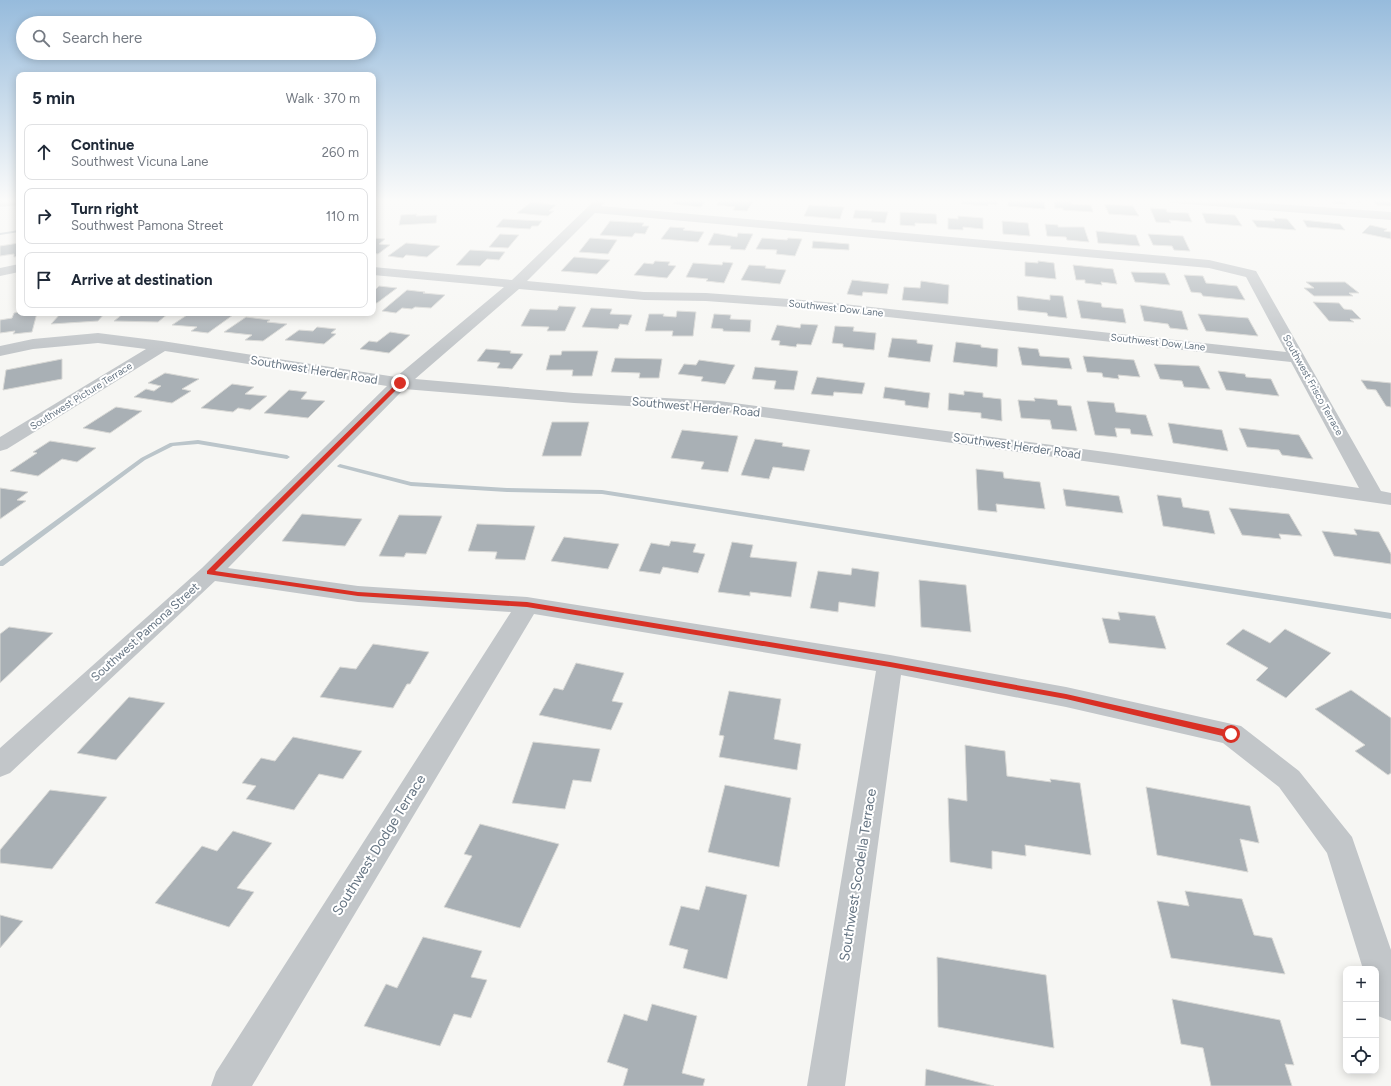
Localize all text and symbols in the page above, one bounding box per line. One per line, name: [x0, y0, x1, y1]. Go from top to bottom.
search box: [16, 16, 376, 60]
icon: search: [30, 27, 52, 49]
text: Search here: [62, 29, 142, 47]
text: 5 min: [32, 88, 75, 108]
text: Walk · 370 m: [286, 91, 360, 106]
text: Continue: [71, 136, 134, 154]
icon: ahead: [33, 141, 55, 163]
text: 260 m: [322, 145, 359, 160]
text: Southwest Vicuna Lane: [71, 154, 208, 169]
text: Turn right: [71, 200, 139, 218]
icon: right: [33, 205, 55, 227]
text: 110 m: [326, 209, 359, 224]
text: Southwest Pamona Street: [71, 218, 223, 233]
icon: arrive: [33, 269, 55, 291]
text: Arrive at destination: [71, 271, 212, 289]
street label: Southwest Dow Lane: [788, 297, 884, 319]
street label: Southwest Dow Lane: [1110, 331, 1206, 353]
street label: Southwest Frisco Terrace: [1280, 332, 1346, 438]
street label: Southwest Herder Road: [249, 353, 379, 387]
street label: Southwest Picture Terrace: [27, 359, 135, 433]
route end: [391, 374, 409, 392]
street label: Southwest Herder Road: [631, 394, 761, 420]
street label: Southwest Herder Road: [952, 430, 1082, 462]
street label: Southwest Pamona Street: [88, 579, 202, 684]
route start: [1222, 725, 1240, 743]
street label: Southwest Dodge Terrace: [329, 771, 430, 919]
street label: Southwest Scodella Terrace: [836, 787, 880, 962]
map controls: [1343, 966, 1379, 1074]
button: +: [1343, 966, 1379, 1002]
button: −: [1343, 1002, 1379, 1038]
button: locate: [1343, 1038, 1379, 1074]

